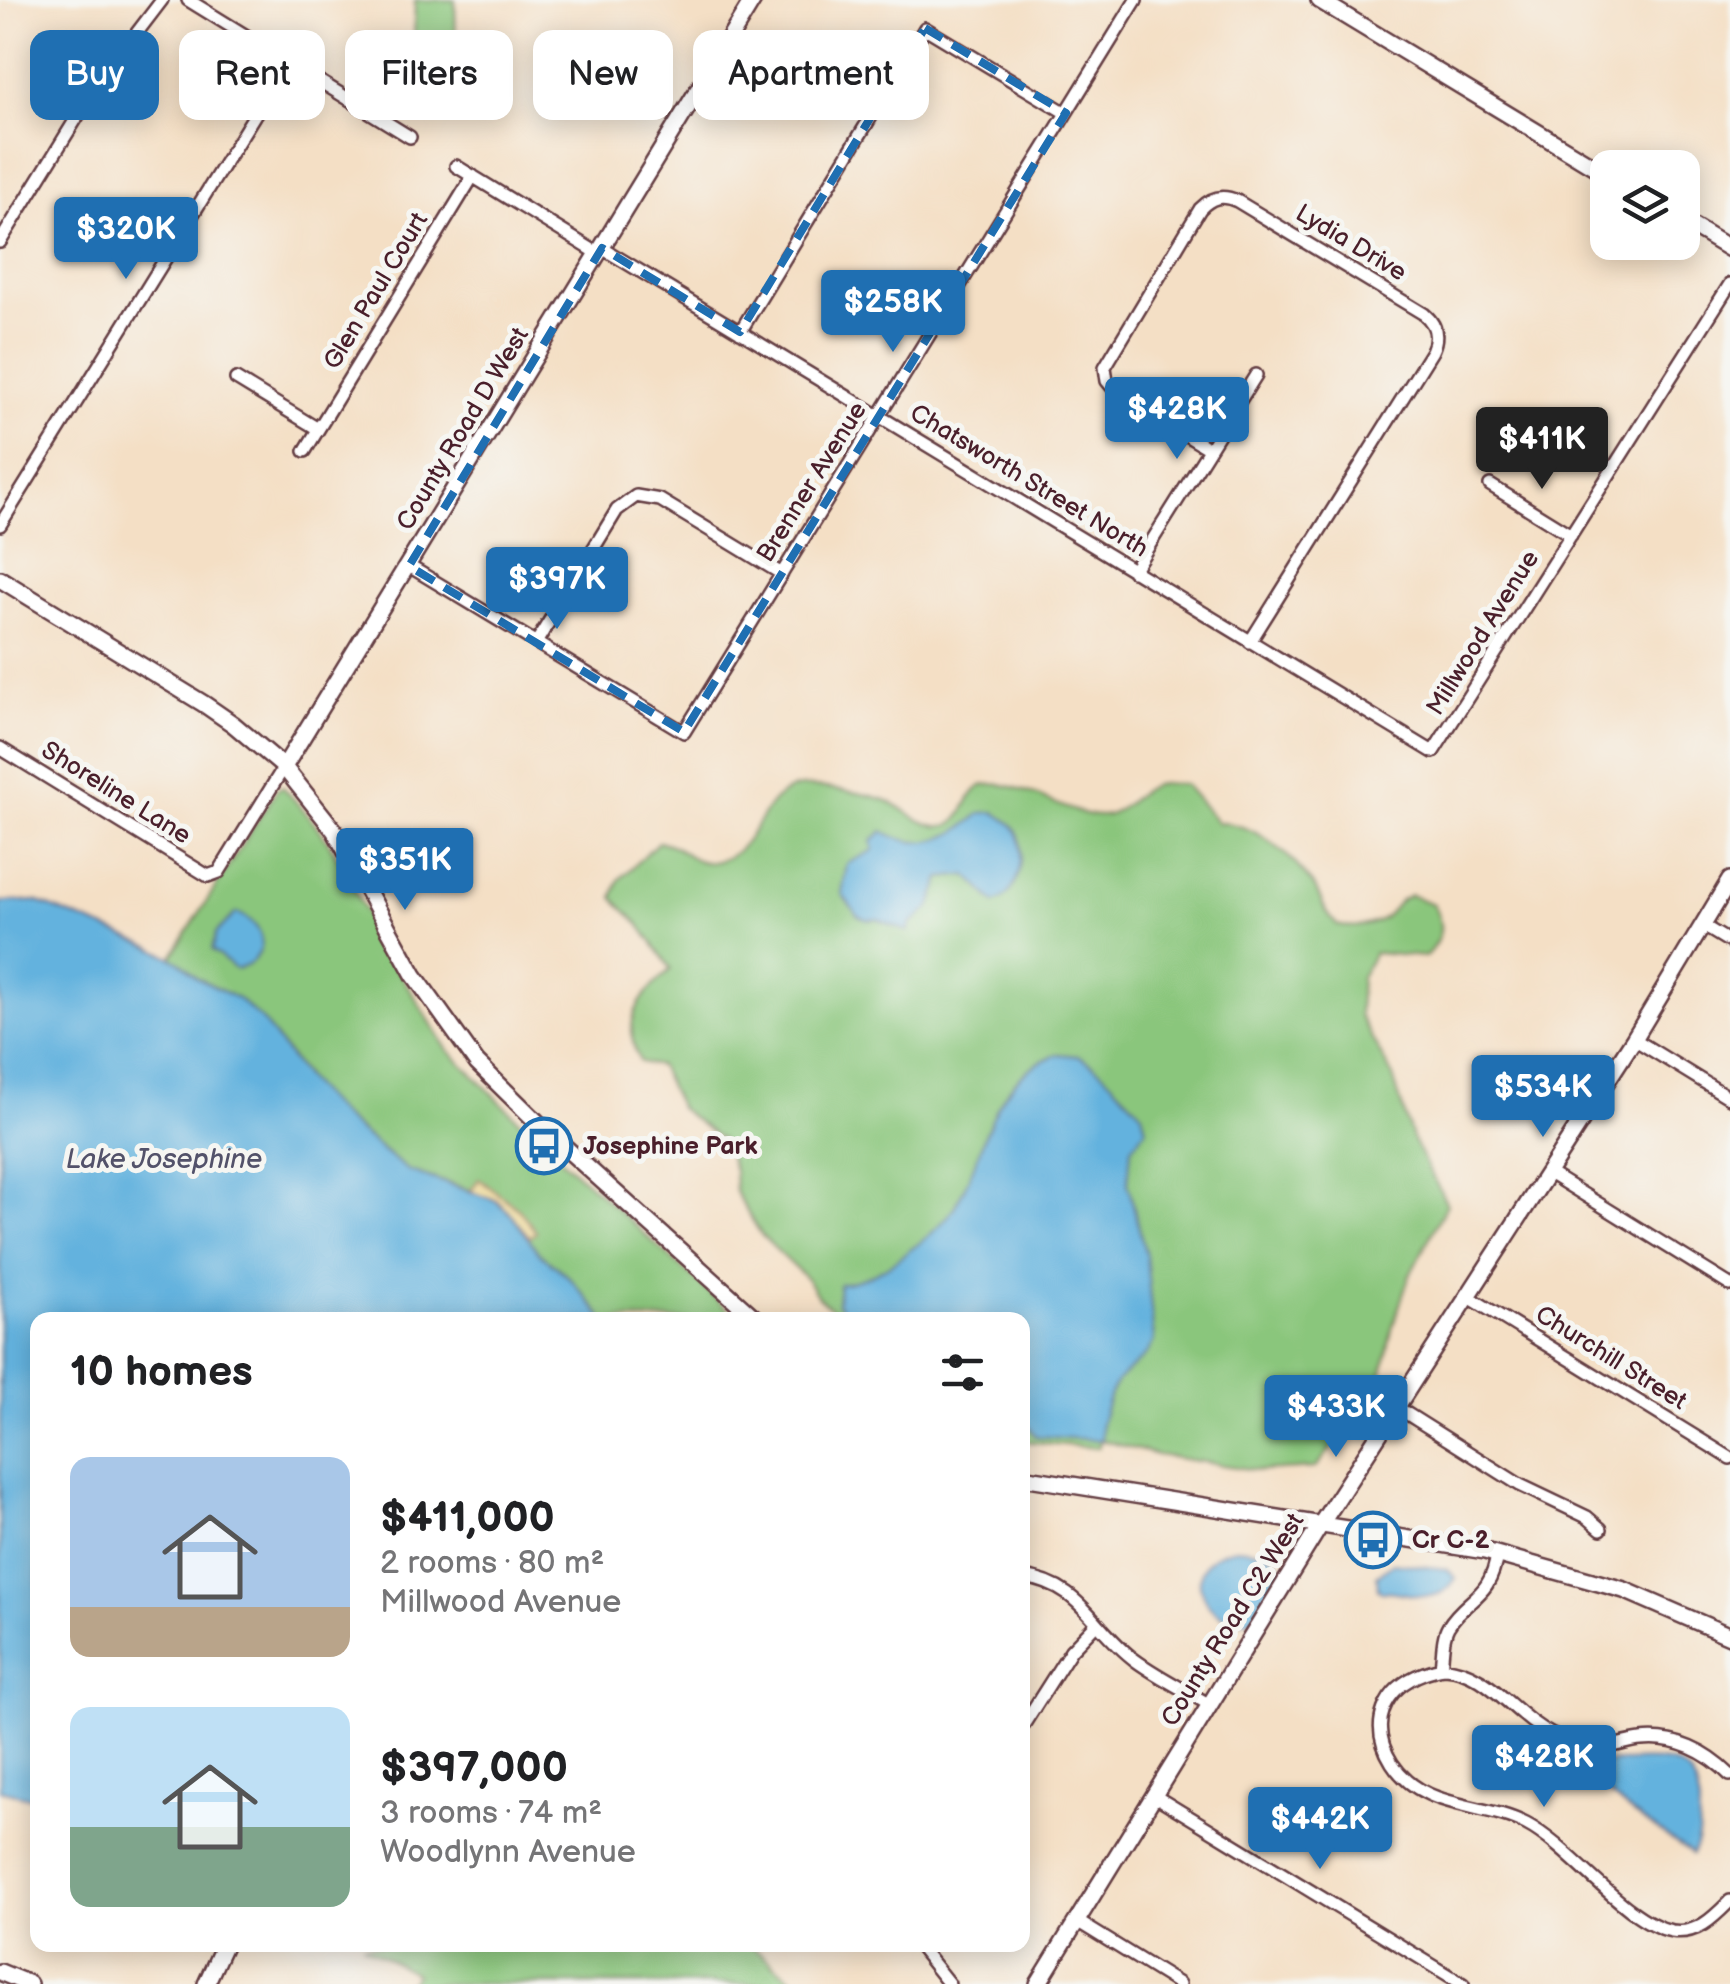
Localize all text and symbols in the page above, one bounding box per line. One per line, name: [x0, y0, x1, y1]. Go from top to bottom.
chip: Buy: [30, 30, 159, 120]
chip: Rent: [179, 30, 325, 120]
chip: Filters: [345, 30, 513, 120]
chip: New: [533, 30, 673, 120]
chip: Apartment: [693, 30, 929, 120]
map controls: [1590, 150, 1700, 260]
button: layers: [1590, 150, 1700, 260]
pin: $320K: [56, 197, 196, 282]
street label: Lydia Drive: [1290, 198, 1412, 288]
street label: Glen Paul Court: [317, 207, 435, 375]
text: $320K: [76, 210, 176, 249]
pin: $258K: [823, 270, 963, 355]
text: $258K: [843, 283, 943, 322]
street label: County Road D West: [390, 322, 536, 536]
pin: $428K: [1107, 377, 1247, 462]
text: $428K: [1127, 390, 1227, 429]
street label: Brenner Avenue: [750, 396, 874, 568]
street label: Chatsworth Street North: [904, 398, 1154, 564]
pin: $411K: [1472, 407, 1612, 492]
text: $411K: [1498, 420, 1586, 459]
street label: Millwood Avenue: [1420, 545, 1546, 721]
pin: $397K: [487, 547, 627, 632]
text: $397K: [508, 560, 606, 599]
street label: Shoreline Lane: [36, 735, 197, 851]
pin: $351K: [335, 828, 475, 913]
text: $351K: [358, 841, 452, 880]
pin: $534K: [1473, 1055, 1613, 1140]
text: $534K: [1494, 1068, 1592, 1107]
bus stop icon: Josephine Park: [514, 1116, 574, 1176]
place label: Josephine Park: [583, 1131, 758, 1162]
water label: Lake Josephine: [66, 1143, 262, 1176]
street label: Churchill Street: [1529, 1299, 1693, 1417]
icon: filters: [935, 1345, 990, 1400]
text: 10 homes: [70, 1347, 253, 1398]
pin: $433K: [1266, 1375, 1406, 1460]
text: $433K: [1286, 1388, 1386, 1427]
text: $411,000: [380, 1493, 555, 1544]
icon: home: [150, 1497, 270, 1617]
street label: County Road C2 West: [1155, 1507, 1311, 1732]
bus stop icon: Cr C-2: [1343, 1510, 1403, 1570]
place label: Cr C-2: [1412, 1525, 1489, 1556]
text: 2 rooms · 80 m²: [380, 1544, 604, 1583]
text: Millwood Avenue: [380, 1583, 621, 1622]
pin: $428K: [1474, 1725, 1614, 1810]
text: $428K: [1494, 1738, 1594, 1777]
text: $397,000: [380, 1743, 568, 1794]
icon: home: [150, 1747, 270, 1867]
pin: $442K: [1250, 1787, 1390, 1872]
text: 3 rooms · 74 m²: [380, 1794, 602, 1833]
text: $442K: [1270, 1800, 1370, 1839]
text: Woodlynn Avenue: [380, 1833, 636, 1872]

